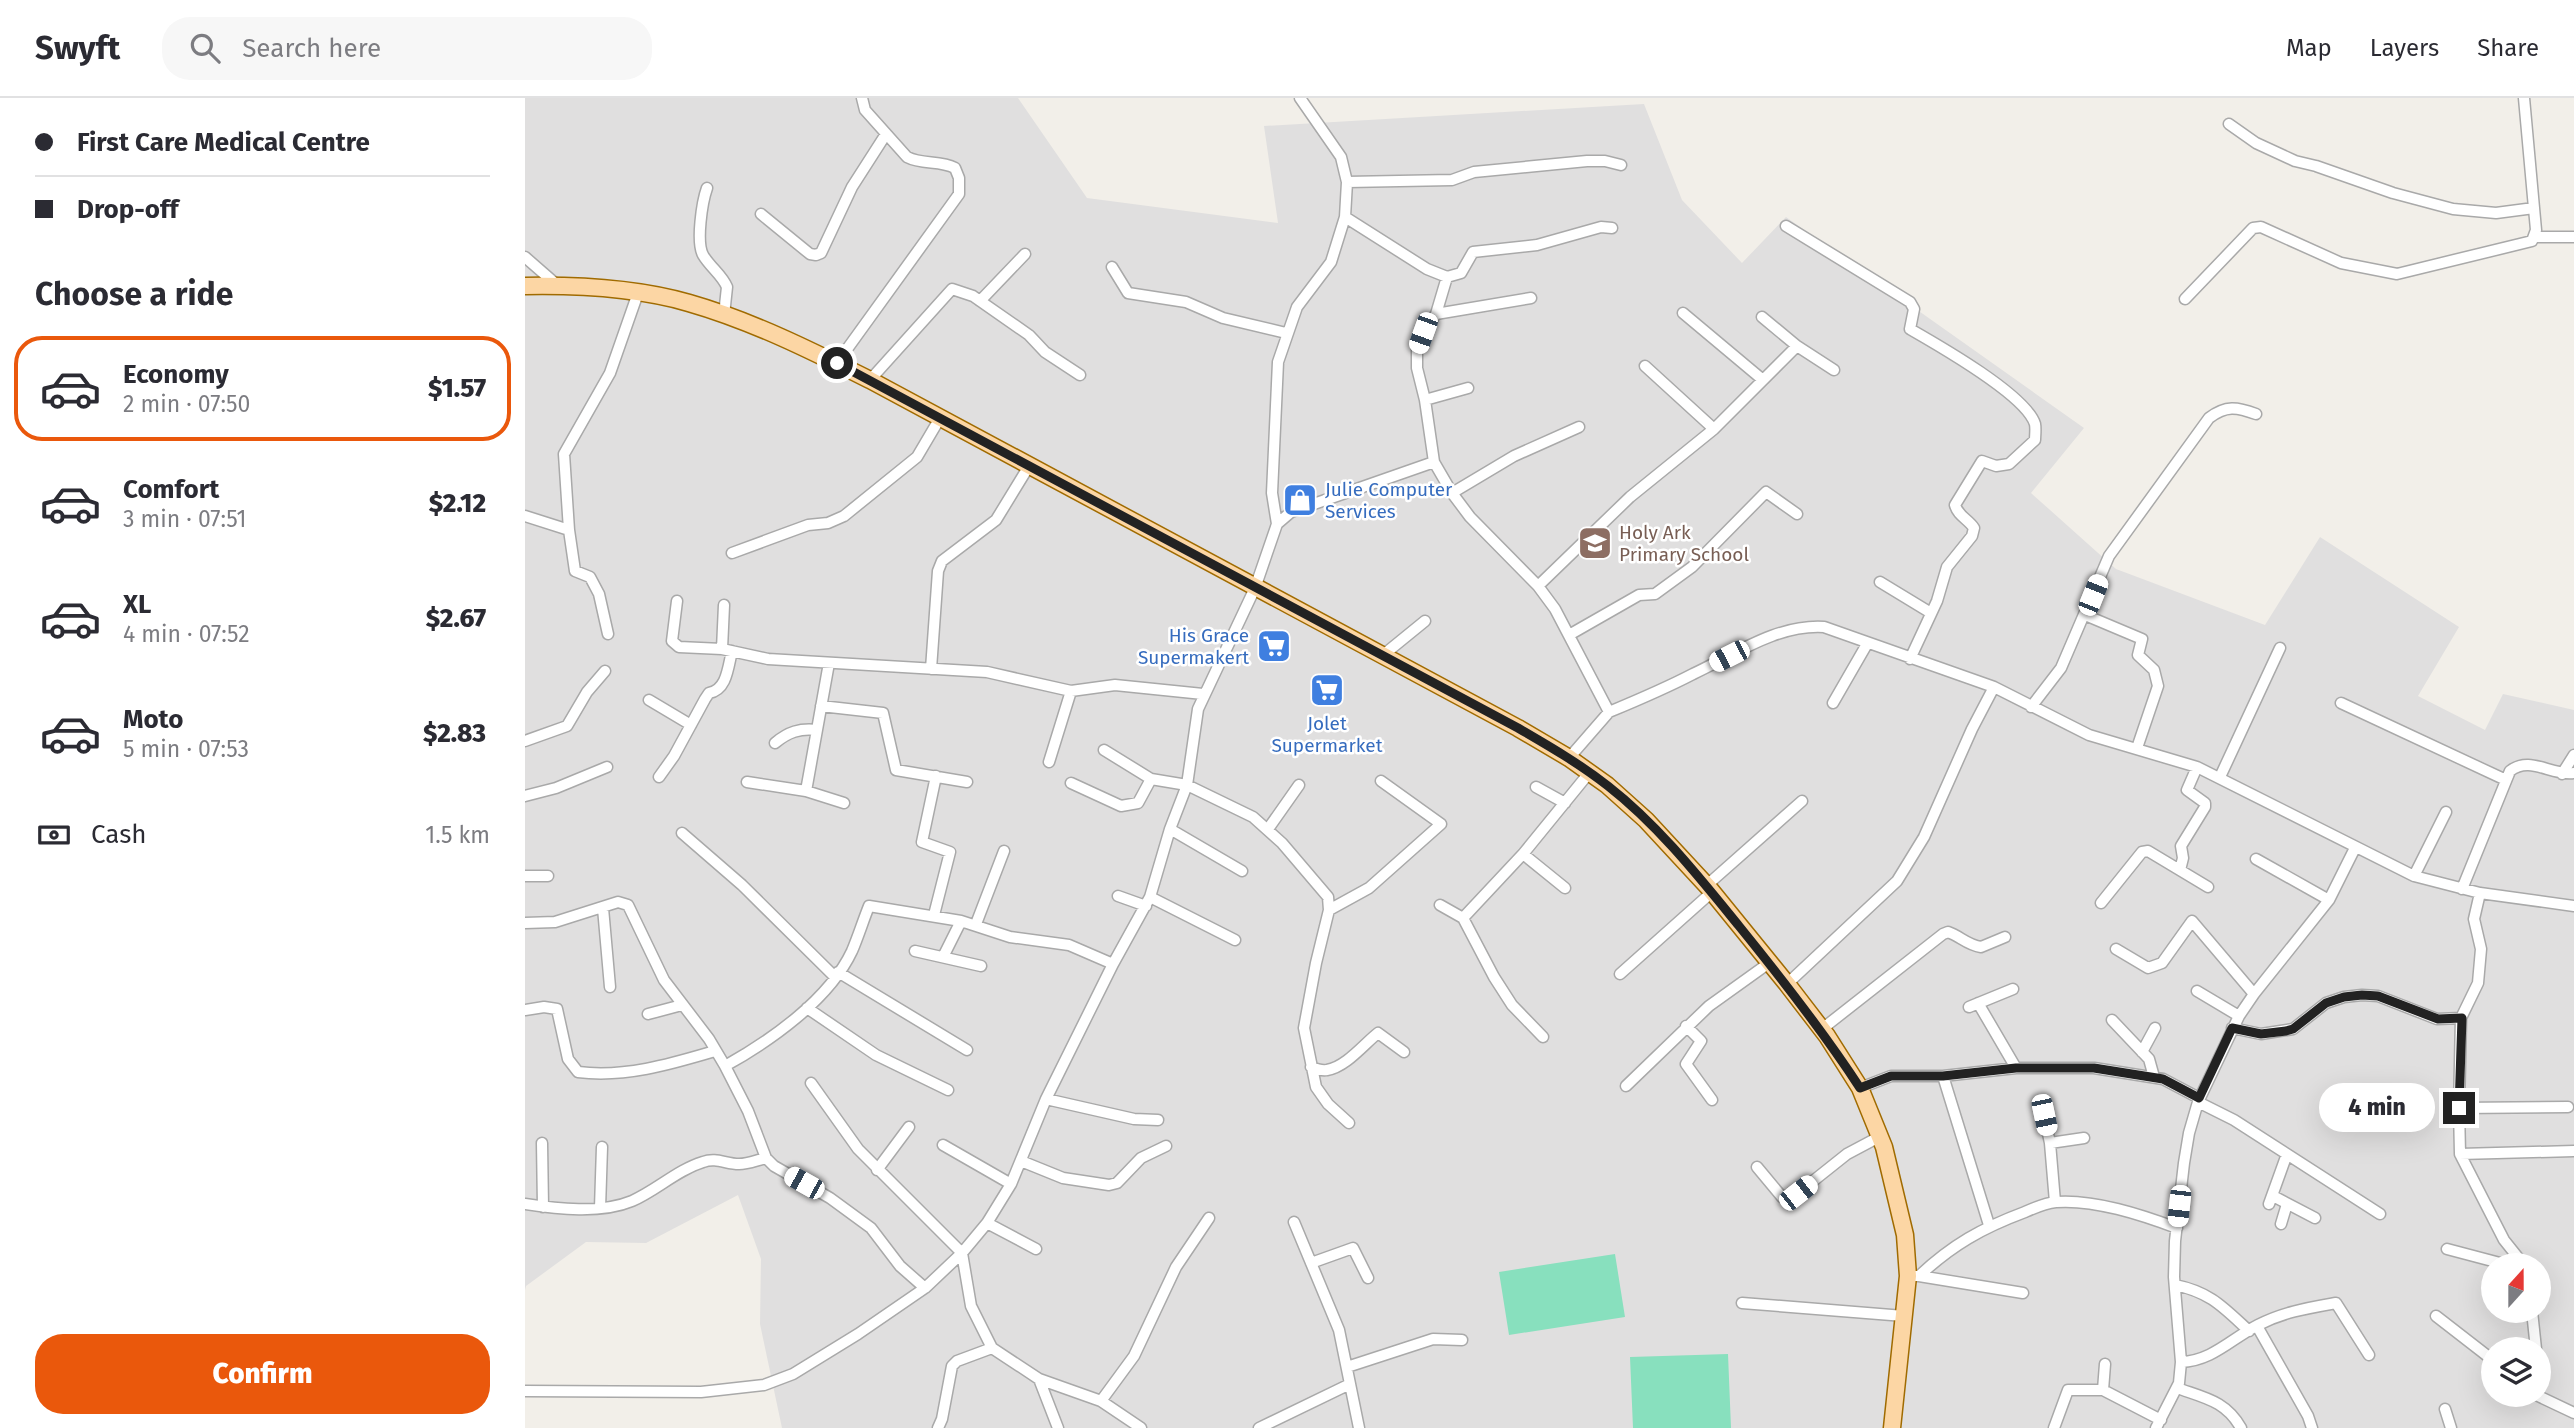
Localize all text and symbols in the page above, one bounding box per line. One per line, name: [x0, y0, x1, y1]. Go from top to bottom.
search box: [162, 17, 652, 80]
text: Swyft: [35, 28, 120, 68]
icon: search: [186, 29, 224, 67]
text: Search here: [242, 33, 381, 64]
text: Map: [2286, 34, 2332, 62]
text: Layers: [2370, 34, 2439, 62]
text: Share: [2477, 34, 2539, 62]
text: First Care Medical Centre: [77, 127, 370, 158]
text: Drop-off: [77, 194, 179, 225]
text: Choose a ride: [35, 275, 233, 313]
car: [1406, 310, 1441, 356]
route start: [821, 347, 853, 379]
icon: car: [39, 357, 102, 420]
text: Economy: [123, 359, 229, 390]
text: $1.57: [428, 373, 486, 404]
text: 2 min · 07:50: [123, 390, 250, 418]
icon: car: [39, 472, 102, 535]
text: Comfort: [123, 474, 219, 505]
place label: Julie Computer Services: [1325, 478, 1453, 523]
shop icon: Julie Computer Services: [1281, 481, 1319, 519]
text: $2.12: [429, 488, 486, 519]
text: 3 min · 07:51: [123, 505, 246, 533]
place label: Holy Ark Primary School: [1619, 521, 1749, 566]
school or university icon: Holy Ark Primary School: [1576, 524, 1614, 562]
car: [2076, 572, 2111, 618]
icon: car: [39, 587, 102, 650]
text: XL: [123, 589, 151, 620]
text: $2.67: [426, 603, 486, 634]
text: 4 min · 07:52: [123, 620, 250, 648]
place label: His Grace Supermakert: [1138, 624, 1249, 669]
supermarket icon: His Grace Supermakert: [1255, 627, 1293, 665]
car: [1706, 637, 1753, 675]
supermarket icon: Jolet Supermarket: [1308, 671, 1346, 709]
icon: car: [39, 702, 102, 765]
text: Moto: [123, 704, 183, 735]
place label: Jolet Supermarket: [1271, 712, 1383, 757]
text: $2.83: [423, 718, 486, 749]
text: 5 min · 07:53: [123, 735, 249, 763]
icon: cash: [35, 816, 73, 854]
text: Cash: [91, 819, 147, 850]
text: 1.5 km: [425, 821, 490, 849]
callout: 4 min: [2319, 1084, 2435, 1132]
car: [2030, 1092, 2059, 1138]
route end: [2443, 1092, 2475, 1124]
text: 4 min: [2348, 1093, 2406, 1121]
car: [781, 1164, 828, 1202]
car: [1775, 1172, 1822, 1214]
car: [2167, 1184, 2192, 1228]
north arrow: [2481, 1253, 2551, 1323]
map controls: [2481, 1253, 2551, 1407]
button: Confirm: [35, 1334, 490, 1414]
button: layers: [2481, 1337, 2551, 1407]

